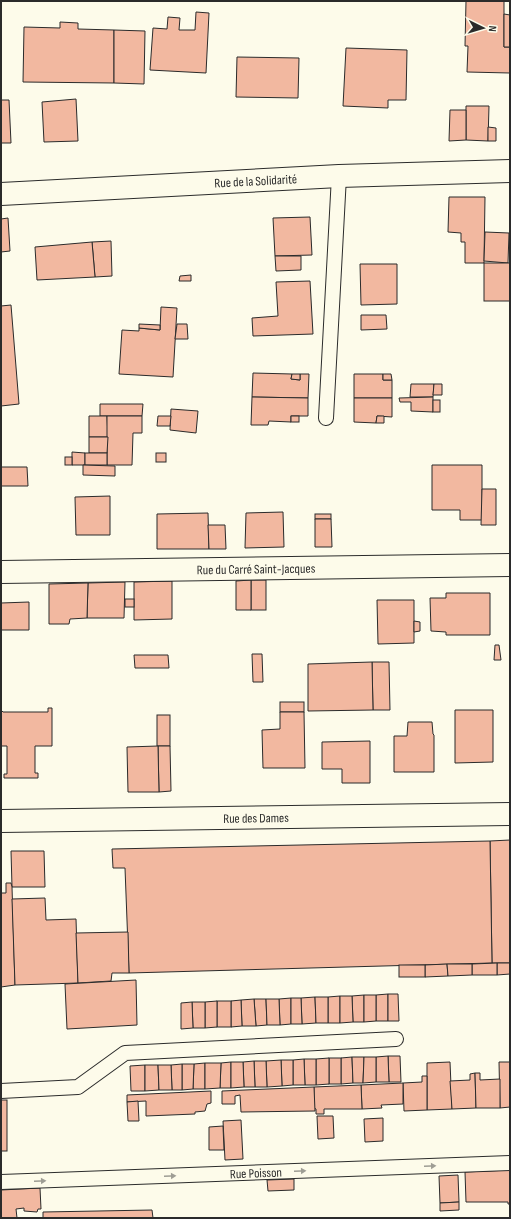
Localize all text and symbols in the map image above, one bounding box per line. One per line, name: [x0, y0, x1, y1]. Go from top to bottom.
north arrow: [463, 8, 503, 48]
text: N: [486, 25, 499, 32]
street label: Rue de la Solidarité: [214, 171, 297, 192]
street label: Rue du Carré Saint-Jacques: [197, 561, 316, 578]
street label: Rue des Dames: [223, 810, 289, 827]
one-way arrow: [424, 1163, 436, 1170]
street label: Rue Poisson: [229, 1165, 282, 1182]
one-way arrow: [294, 1168, 306, 1175]
one-way arrow: [164, 1173, 177, 1179]
one-way arrow: [34, 1178, 47, 1184]

